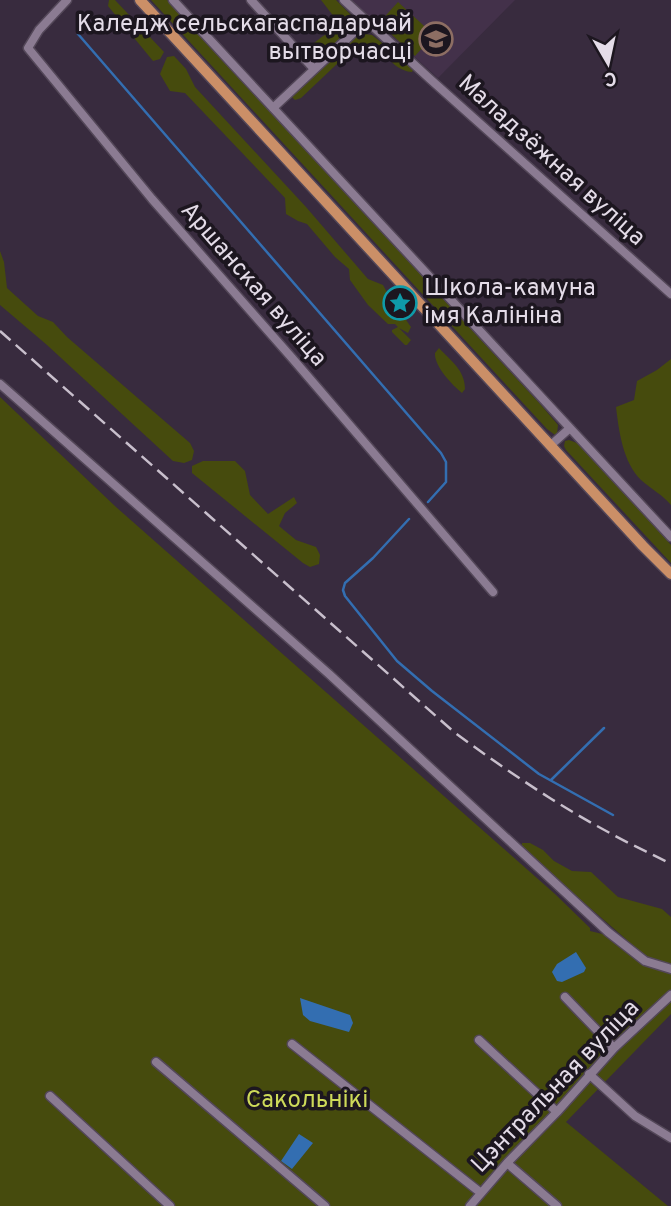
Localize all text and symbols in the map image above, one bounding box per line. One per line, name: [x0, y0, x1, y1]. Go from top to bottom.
place label: Каледж сельскагаспадарчай вытворчасці: [77, 10, 412, 68]
school or university icon: Каледж сельскагаспадарчай вытворчасці: [417, 20, 455, 58]
north arrow: [573, 28, 643, 98]
text: С: [602, 65, 618, 91]
street label: Маладзёжная вуліца: [451, 69, 651, 253]
street label: Аршанская вуліца: [173, 196, 333, 374]
place label: Школа-камуна імя Калініна: [424, 274, 596, 332]
place icon: Школа-камуна імя Калініна: [381, 284, 419, 322]
street label: Цэнтральная вуліца: [466, 994, 646, 1180]
park label: Сакольнікі: [246, 1086, 368, 1116]

